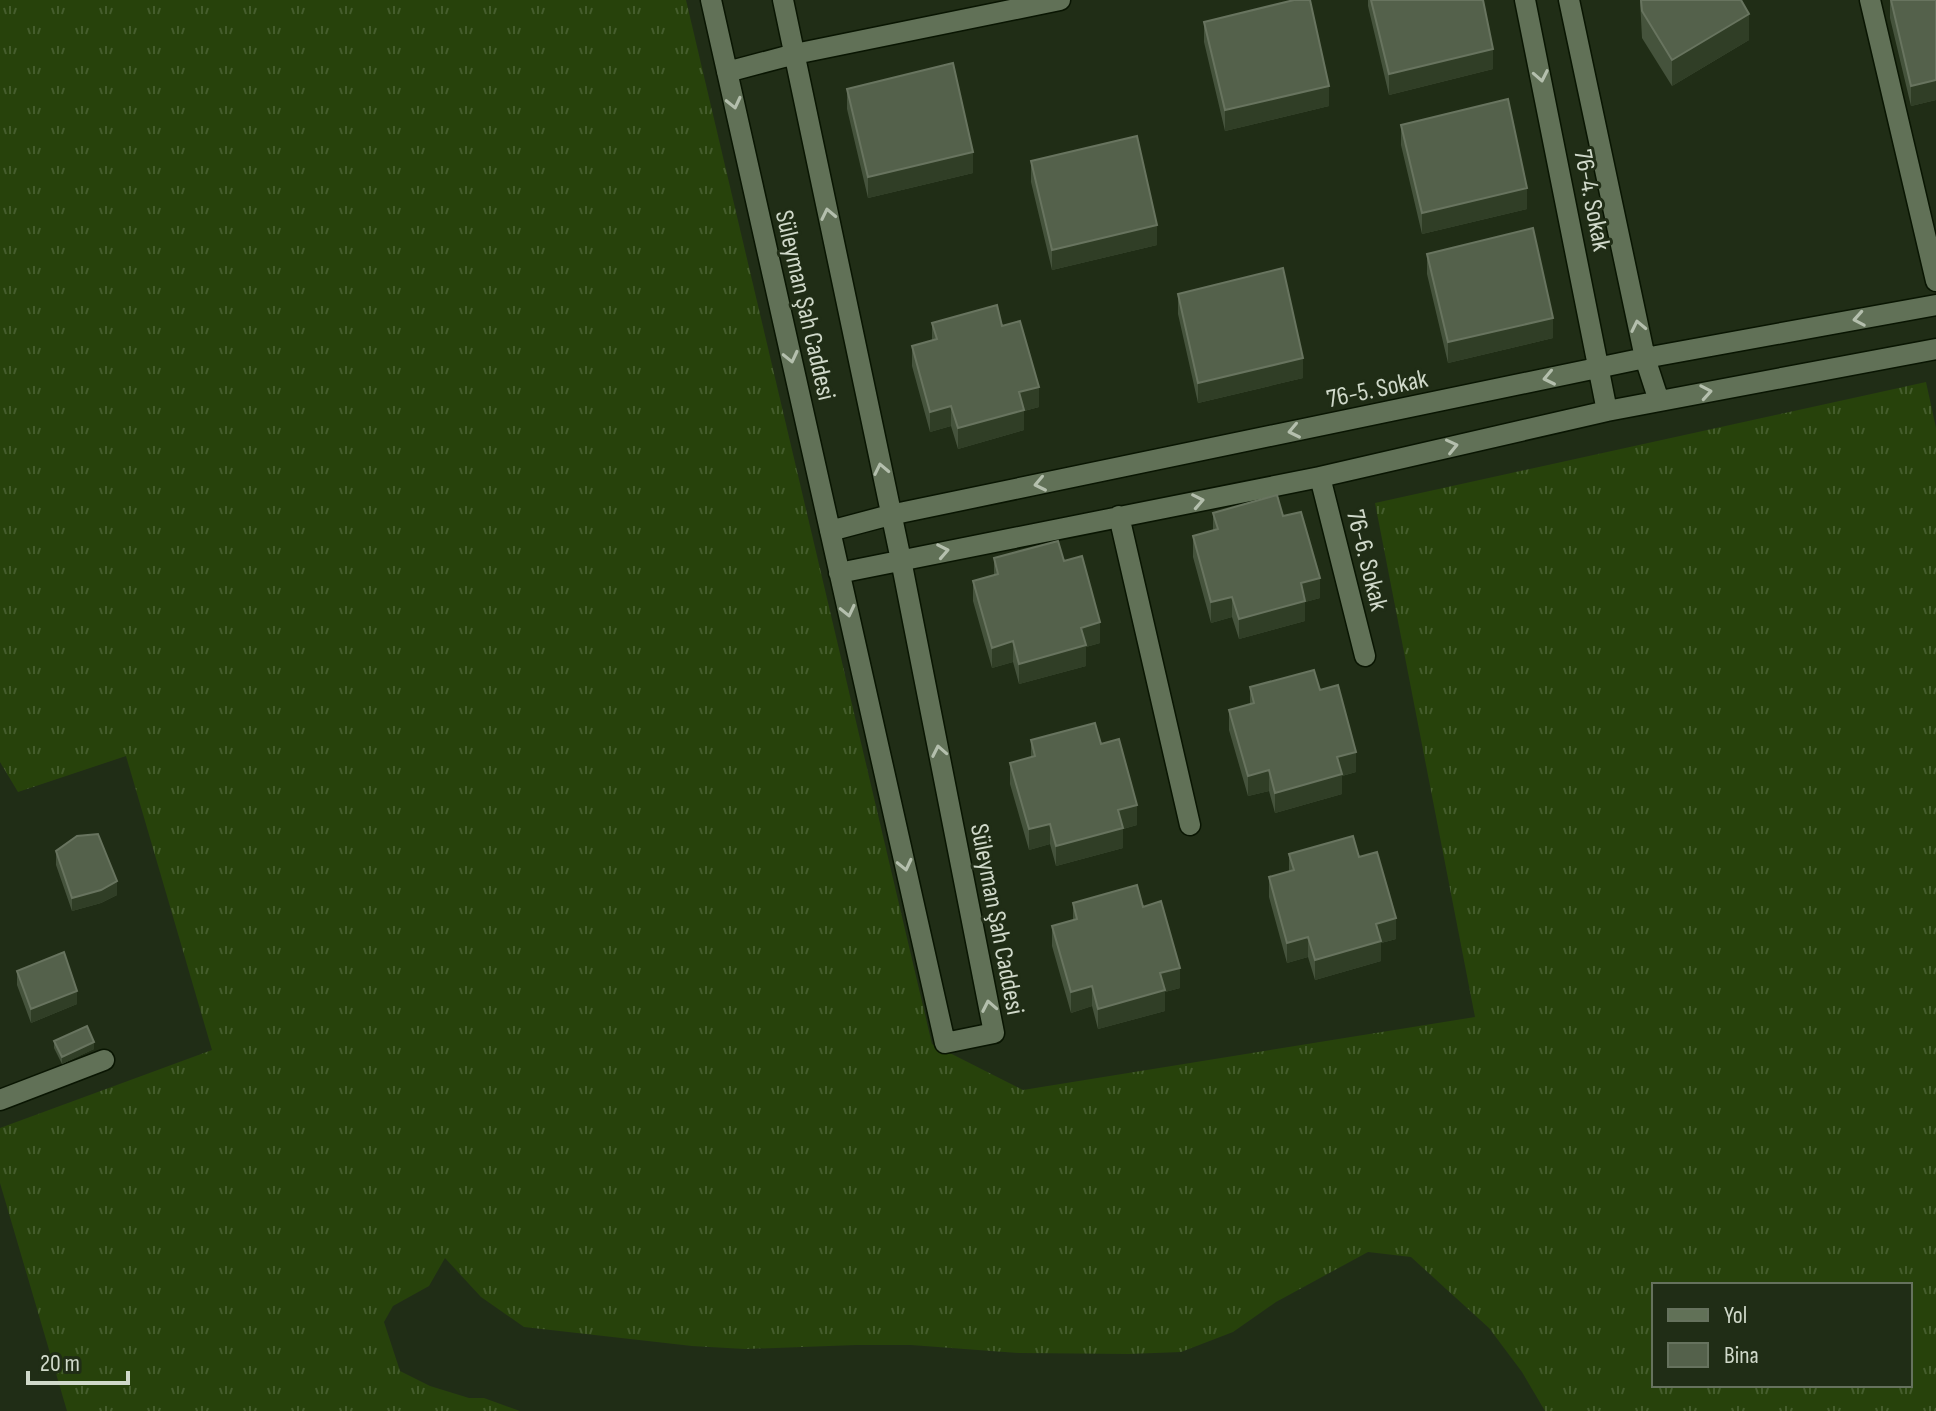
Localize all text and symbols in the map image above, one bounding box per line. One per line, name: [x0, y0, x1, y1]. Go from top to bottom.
one-way arrow: [1532, 69, 1549, 83]
one-way arrow: [725, 96, 742, 110]
street label: 76-4. Sokak: [1566, 147, 1617, 254]
street label: Süleyman Şah Caddesi: [768, 207, 841, 403]
one-way arrow: [820, 208, 837, 222]
one-way arrow: [1852, 310, 1866, 327]
one-way arrow: [1630, 319, 1647, 333]
one-way arrow: [782, 350, 799, 363]
street label: 76-5. Sokak: [1324, 364, 1431, 415]
one-way arrow: [1542, 369, 1556, 386]
one-way arrow: [1699, 384, 1713, 401]
one-way arrow: [1288, 422, 1302, 439]
one-way arrow: [1445, 438, 1458, 455]
one-way arrow: [873, 462, 890, 476]
one-way arrow: [1033, 475, 1047, 492]
one-way arrow: [1191, 493, 1205, 510]
street label: 76-6. Sokak: [1339, 507, 1394, 614]
one-way arrow: [936, 544, 950, 561]
one-way arrow: [839, 603, 856, 617]
one-way arrow: [931, 745, 948, 758]
street label: Süleyman Şah Caddesi: [963, 821, 1030, 1017]
one-way arrow: [895, 857, 912, 871]
one-way arrow: [982, 999, 999, 1013]
legend: [1652, 1283, 1912, 1387]
text: Yol: [1724, 1301, 1747, 1330]
scale bar: [28, 1335, 128, 1385]
text: Bina: [1724, 1341, 1759, 1370]
text: 20 m: [40, 1349, 80, 1378]

